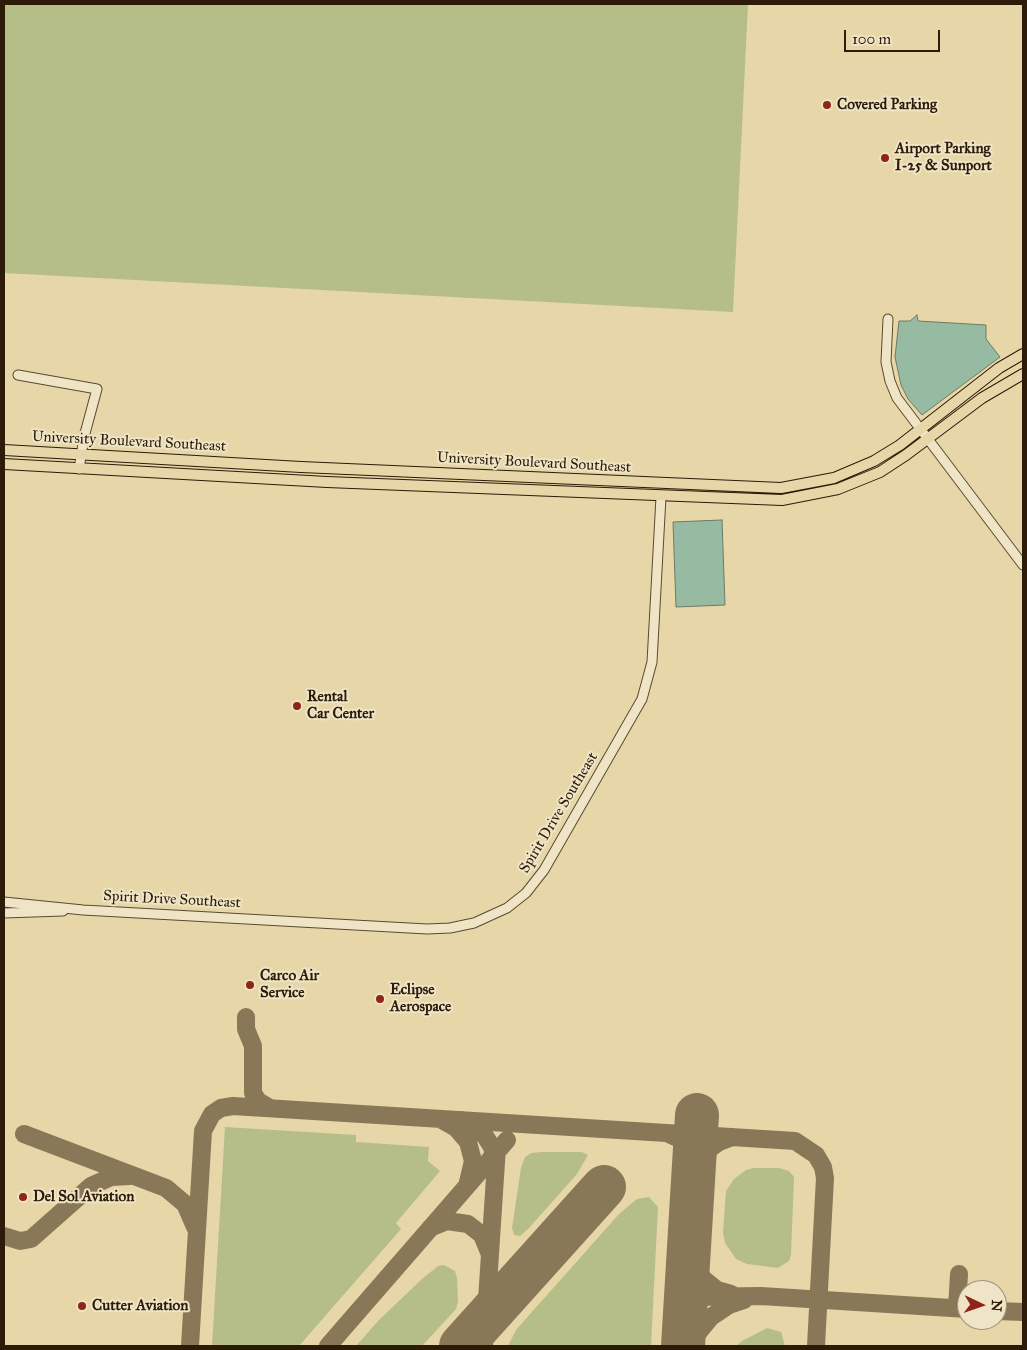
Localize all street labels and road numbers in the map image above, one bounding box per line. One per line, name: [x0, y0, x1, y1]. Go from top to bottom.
street label: University Boulevard Southeast: [31, 428, 227, 456]
street label: University Boulevard Southeast: [436, 449, 632, 477]
street label: Spirit Drive Southeast: [516, 749, 602, 877]
street label: Spirit Drive Southeast: [103, 887, 241, 913]

